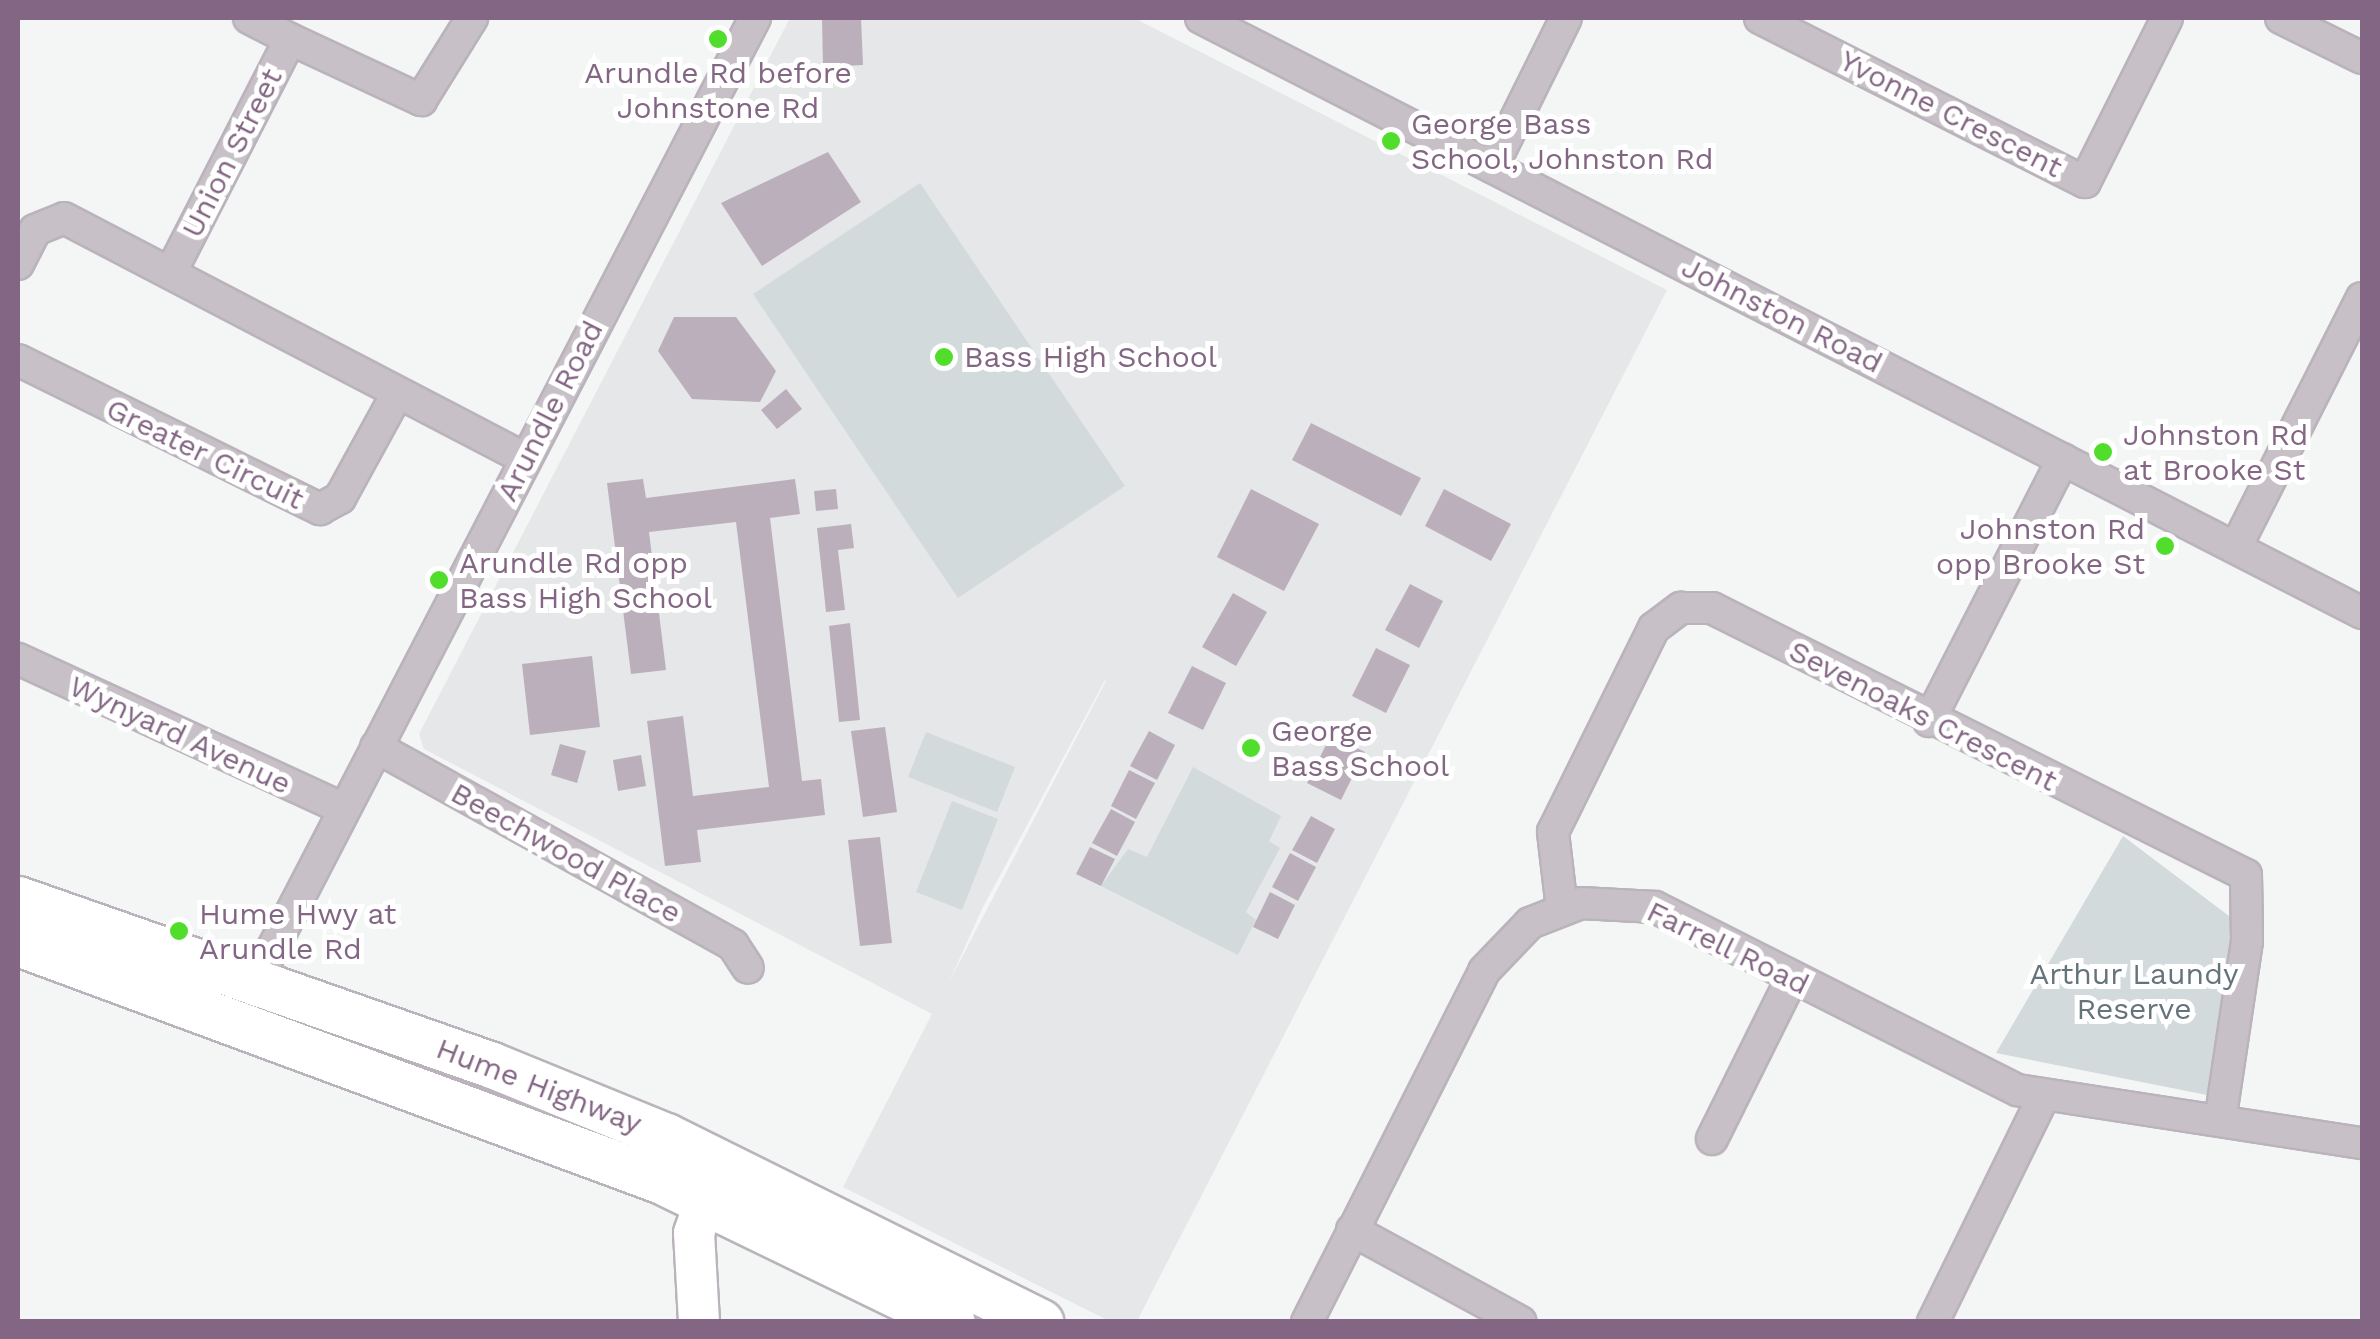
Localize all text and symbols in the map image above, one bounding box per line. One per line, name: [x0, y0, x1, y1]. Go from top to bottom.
marker: Arundle Rd before Johnstone Rd: [707, 28, 729, 50]
street label: Yvonne Crescent: [1834, 42, 2068, 186]
place label: Arundle Rd before Johnstone Rd: [584, 55, 852, 126]
street label: Union Street: [174, 63, 290, 243]
place label: George Bass School, Johnston Rd: [1411, 106, 1714, 176]
marker: George Bass School, Johnston Rd: [1380, 130, 1402, 152]
street label: Johnston Road: [1676, 249, 1888, 381]
street label: Arundle Road: [489, 315, 611, 507]
place label: Bass High School: [964, 339, 1217, 375]
marker: Bass High School: [933, 346, 955, 368]
street label: Greater Circuit: [100, 391, 310, 517]
place label: Johnston Rd at Brooke St: [2123, 417, 2308, 488]
marker: Johnston Rd at Brooke St: [2092, 441, 2114, 463]
place label: Johnston Rd opp Brooke St: [1936, 511, 2145, 582]
marker: Johnston Rd opp Brooke St: [2154, 535, 2176, 557]
place label: Arundle Rd opp Bass High School: [459, 545, 712, 616]
marker: Arundle Rd opp Bass High School: [428, 569, 450, 591]
street label: Sevenoaks Crescent: [1783, 633, 2063, 799]
street label: Wynyard Avenue: [63, 668, 297, 802]
place label: George Bass School: [1271, 713, 1449, 784]
marker: George Bass School: [1240, 737, 1262, 759]
street label: Beechwood Place: [445, 775, 687, 931]
street label: Farrell Road: [1641, 893, 1815, 1003]
place label: Hume Hwy at Arundle Rd: [199, 896, 397, 966]
marker: Hume Hwy at Arundle Rd: [168, 920, 190, 942]
park label: Arthur Laundy Reserve: [2029, 956, 2239, 1026]
street label: Hume Highway: [431, 1030, 647, 1142]

